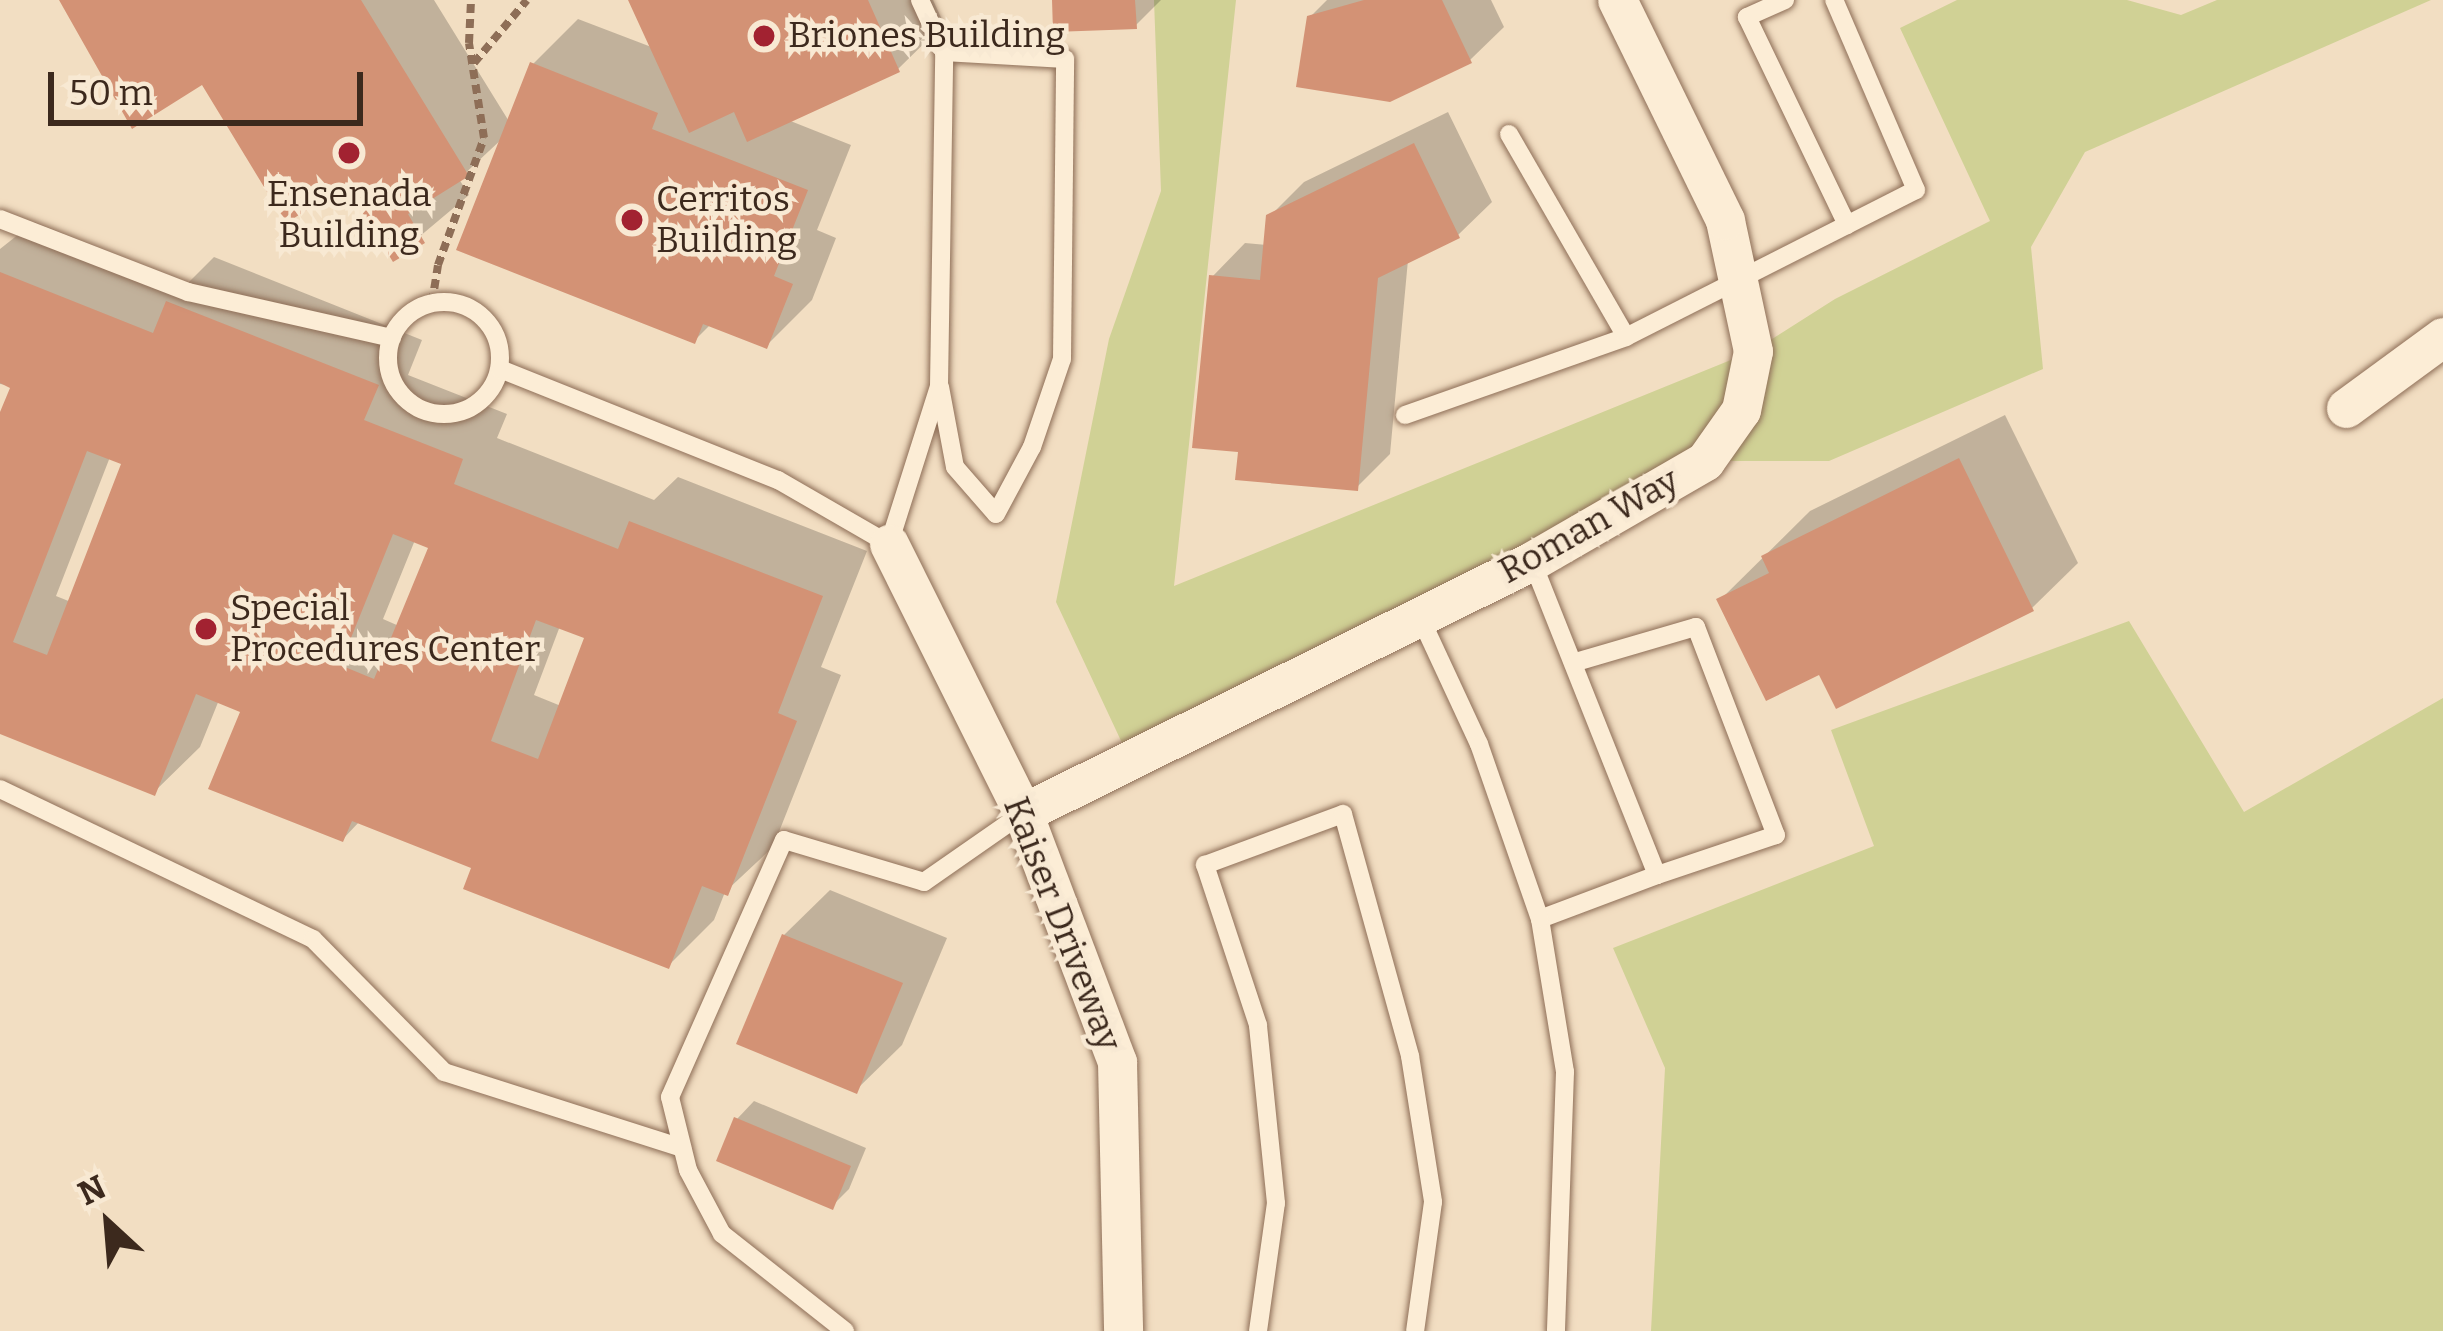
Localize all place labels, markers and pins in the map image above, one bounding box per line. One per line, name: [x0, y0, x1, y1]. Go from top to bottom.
place label: Briones Building: [788, 14, 1065, 58]
marker: Briones Building: [751, 23, 777, 49]
marker: Ensenada Building: [336, 140, 362, 166]
place label: Ensenada Building: [267, 172, 431, 257]
place label: Cerritos Building: [656, 177, 797, 262]
marker: Cerritos Building: [619, 207, 645, 233]
place label: Special Procedures Center: [230, 586, 540, 671]
marker: Special Procedures Center: [193, 616, 219, 642]

